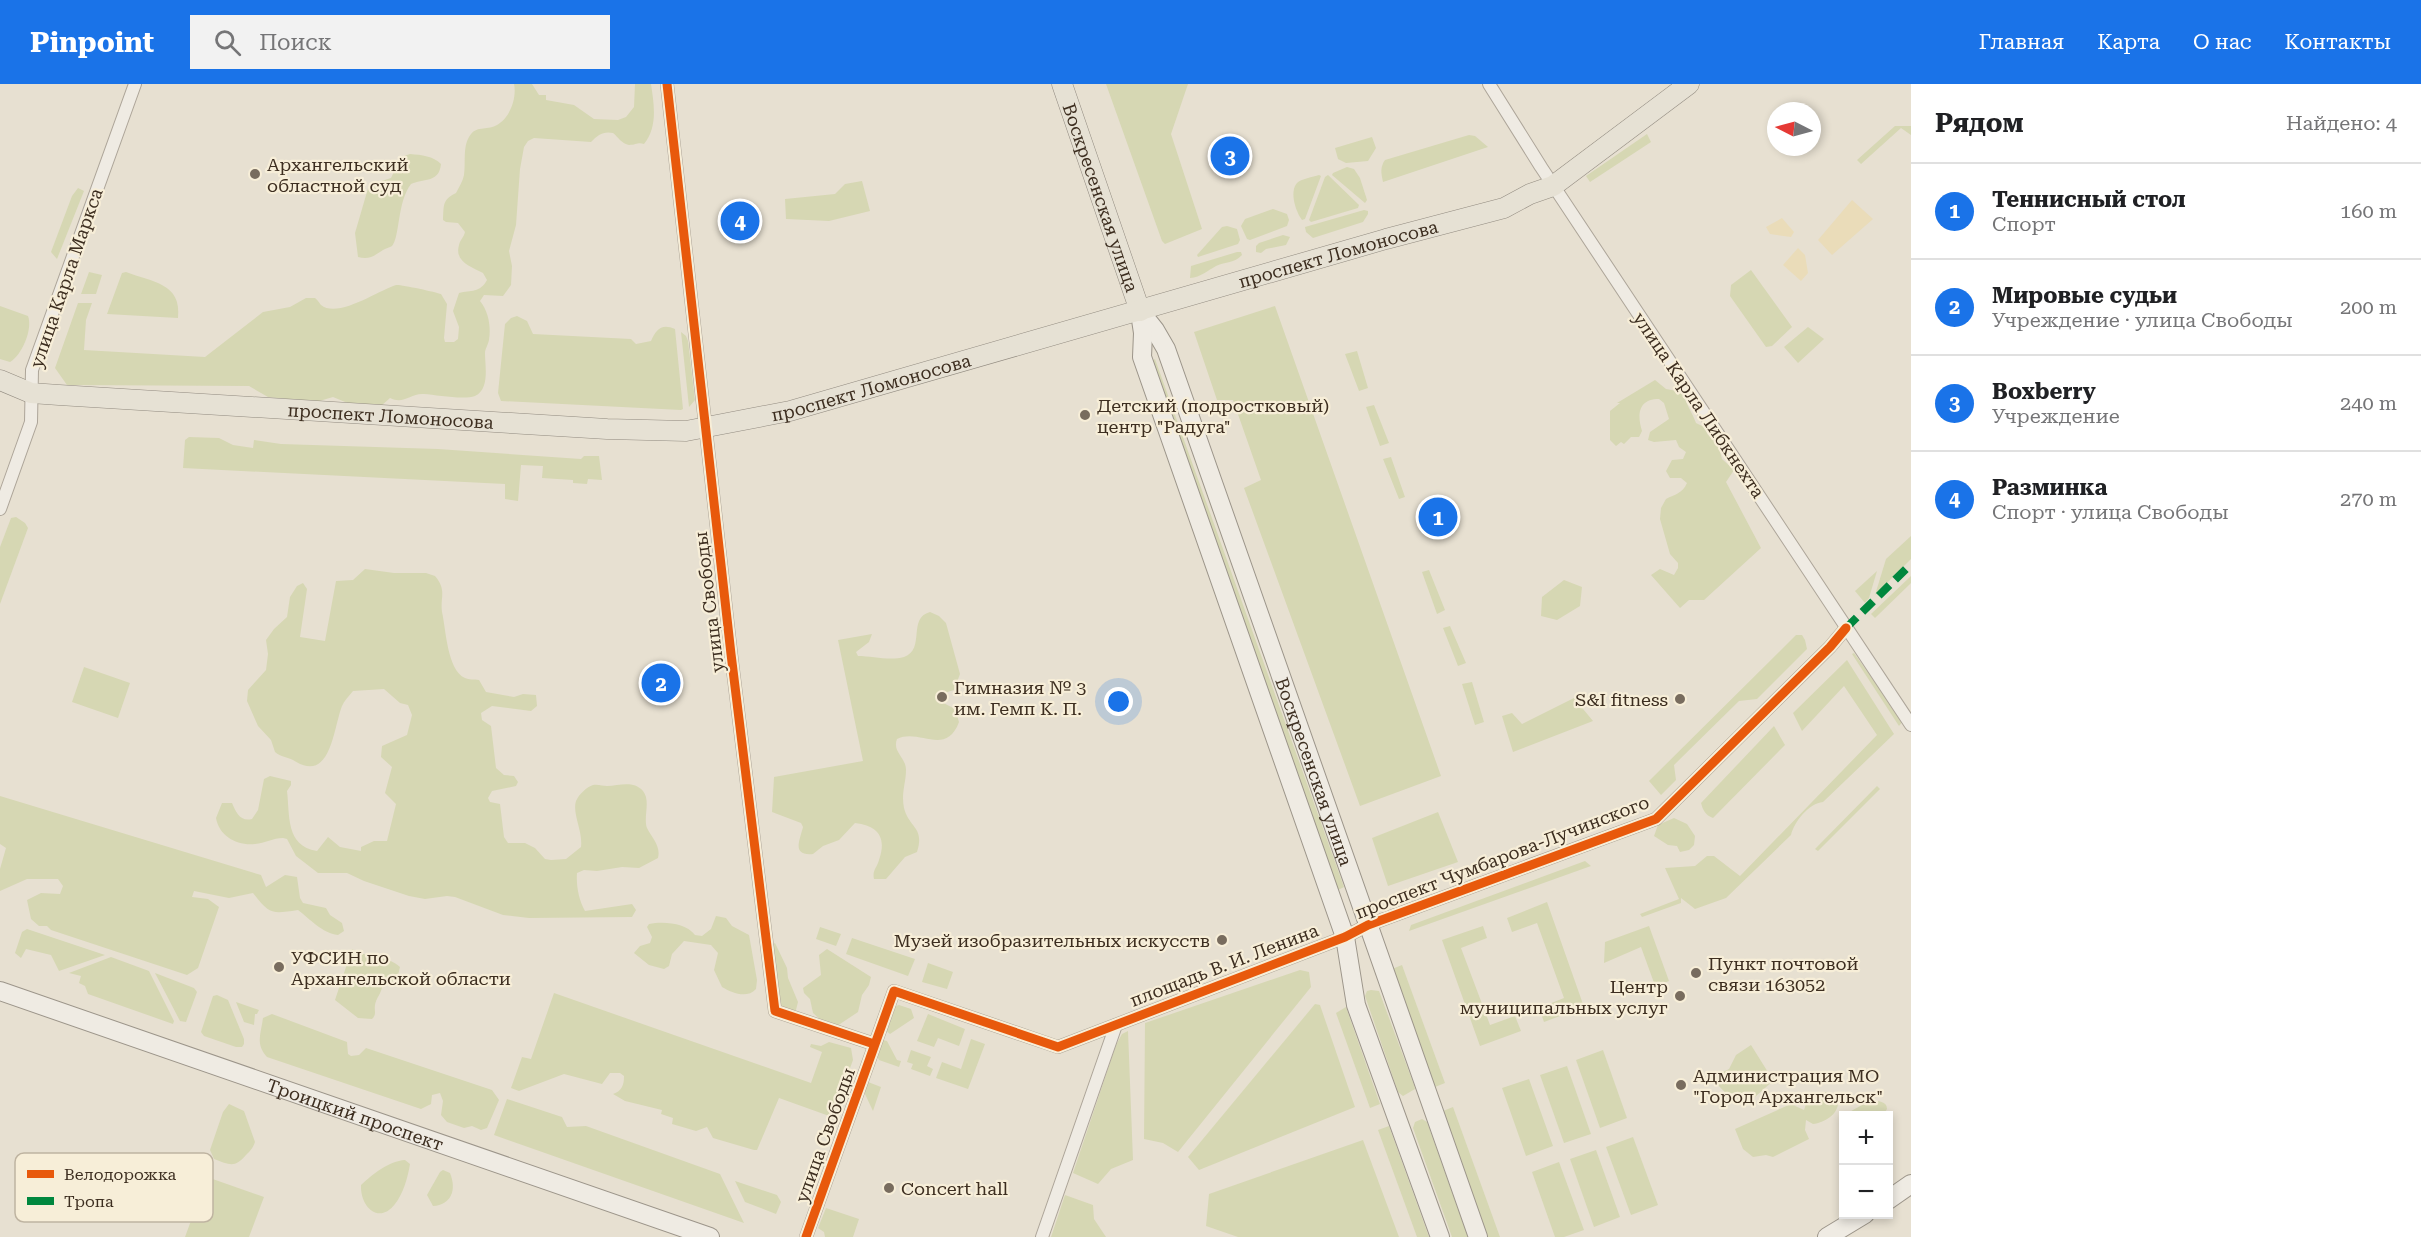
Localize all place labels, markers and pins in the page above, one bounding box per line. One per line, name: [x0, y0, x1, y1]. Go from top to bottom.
pin: 3: [1210, 134, 1250, 178]
place label: Архангельский областной суд: [267, 154, 409, 196]
marker: Архангельский областной суд: [248, 167, 262, 181]
pin: 4: [720, 198, 760, 244]
place label: Детский (подростковый) центр "Радуга": [1097, 395, 1329, 437]
marker: Детский (подростковый) центр "Радуга": [1078, 408, 1092, 422]
pin: 1: [1418, 494, 1458, 540]
pin: 2: [642, 660, 680, 706]
place label: Гимназия № 3 им. Гемп К. П.: [954, 677, 1086, 719]
place label: S&I fitness: [1575, 689, 1668, 710]
marker: Гимназия № 3 им. Гемп К. П.: [935, 690, 949, 704]
marker: S&I fitness: [1673, 692, 1687, 706]
place label: Музей изобразительных искусств: [894, 930, 1210, 951]
marker: Музей изобразительных искусств: [1215, 933, 1229, 947]
place label: УФСИН по Архангельской области: [291, 947, 511, 989]
place label: Пункт почтовой связи 163052: [1708, 953, 1859, 995]
marker: УФСИН по Архангельской области: [272, 960, 286, 974]
marker: Пункт почтовой связи 163052: [1689, 966, 1703, 980]
place label: Центр муниципальных услуг: [1460, 976, 1668, 1018]
marker: Центр муниципальных услуг: [1673, 989, 1687, 1003]
place label: Администрация МО "Город Архангельск": [1693, 1065, 1883, 1107]
marker: Администрация МО "Город Архангельск": [1674, 1078, 1688, 1092]
place label: Concert hall: [901, 1178, 1008, 1199]
marker: Concert hall: [882, 1181, 896, 1195]

